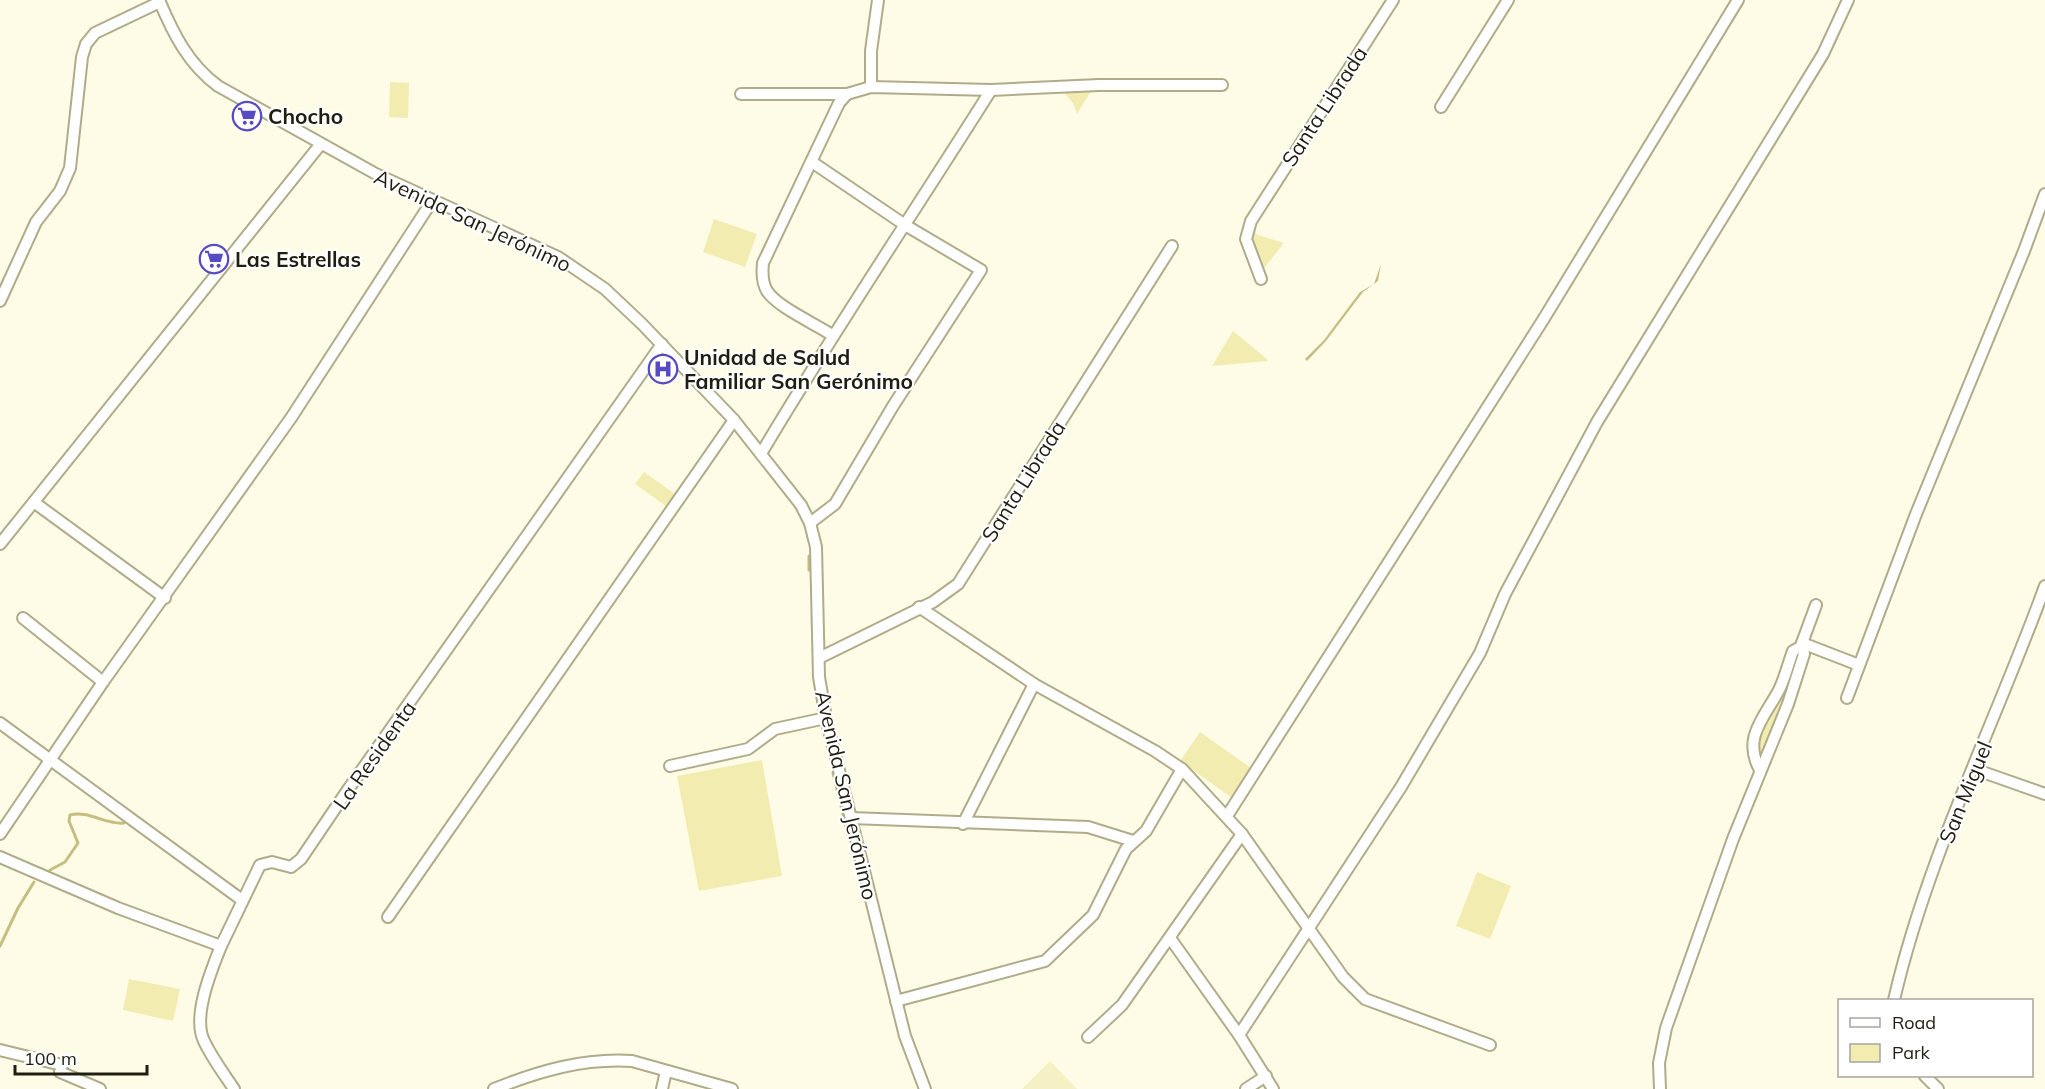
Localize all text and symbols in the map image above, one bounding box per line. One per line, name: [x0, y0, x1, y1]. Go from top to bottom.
street label: Santa Librada: [1276, 41, 1372, 171]
supermarket icon: Chocho: [231, 100, 263, 132]
place label: Chocho: [268, 103, 343, 129]
street label: Avenida San Jerónimo: [370, 163, 576, 277]
supermarket icon: Las Estrellas: [198, 243, 230, 275]
place label: Las Estrellas: [235, 246, 361, 272]
place label: Unidad de Salud Familiar San Gerónimo: [684, 344, 913, 394]
hospital icon: Unidad de Salud Familiar San Gerónimo: [647, 353, 679, 385]
street label: Santa Librada: [975, 416, 1071, 546]
street label: Avenida San Jerónimo: [810, 688, 884, 902]
street label: La Residenta: [327, 696, 421, 814]
street label: San Miguel: [1933, 737, 1997, 847]
legend: [1838, 999, 2033, 1077]
text: Road: [1892, 1011, 1936, 1034]
scale bar: [15, 1038, 147, 1076]
text: Park: [1892, 1041, 1931, 1064]
text: 100 m: [24, 1047, 77, 1070]

